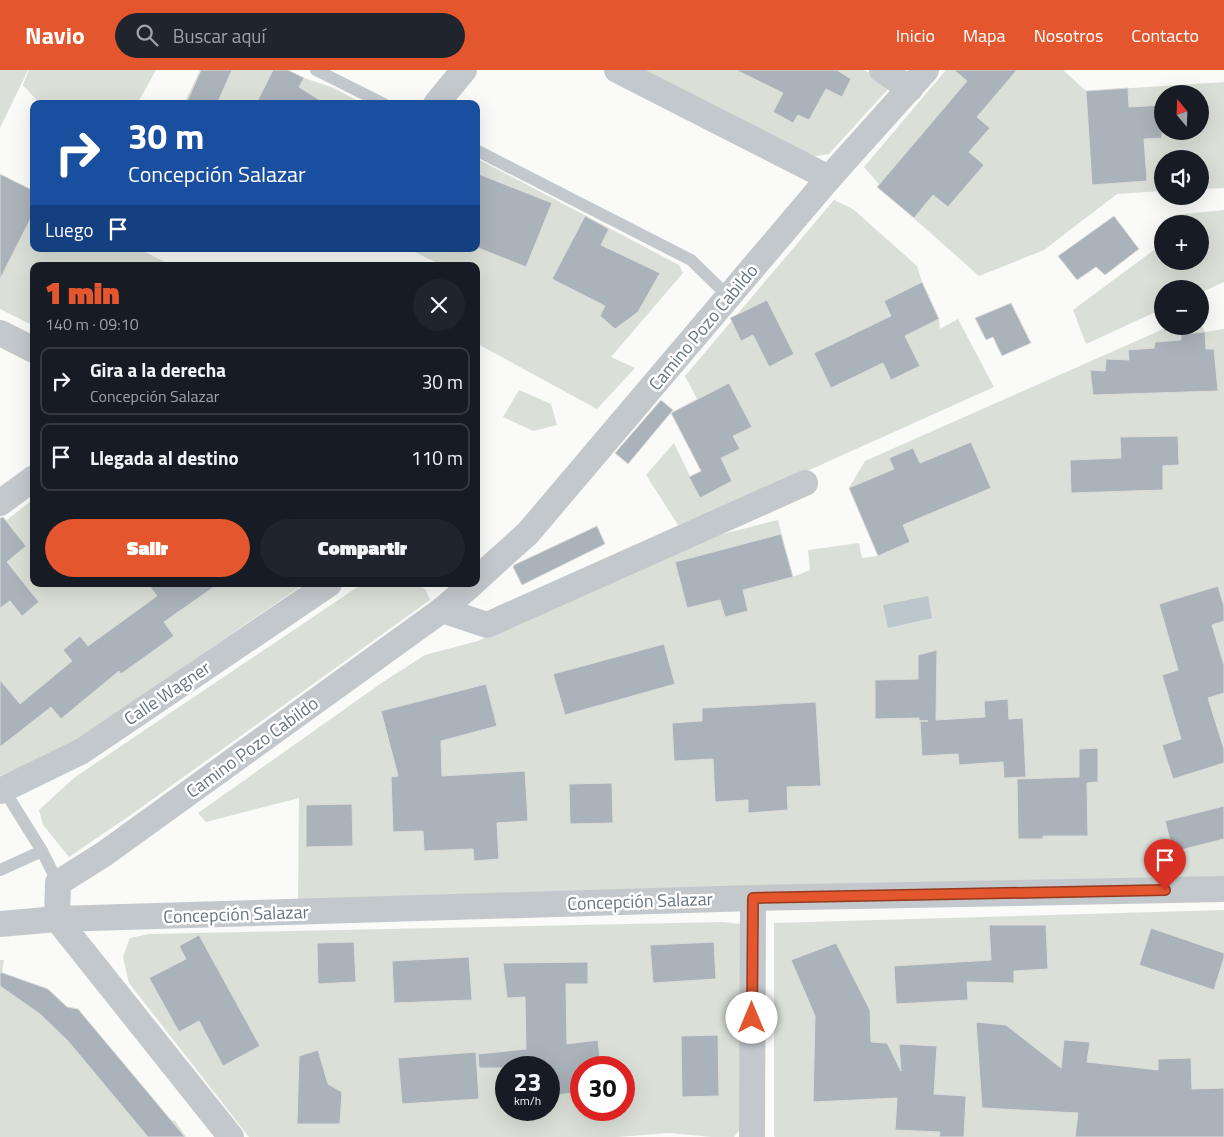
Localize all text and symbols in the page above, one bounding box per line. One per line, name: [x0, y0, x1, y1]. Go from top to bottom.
search box: [115, 13, 465, 58]
text: Navio: [25, 17, 85, 53]
icon: search: [133, 21, 161, 49]
text: Buscar aquí: [173, 21, 266, 50]
text: Inicio: [896, 22, 935, 49]
text: Mapa: [963, 22, 1006, 49]
text: Nosotros: [1034, 22, 1103, 49]
text: Contacto: [1131, 22, 1199, 49]
north arrow: [1154, 85, 1209, 140]
map controls: [1154, 85, 1209, 335]
text: 30 m: [128, 109, 204, 163]
icon: right: [45, 120, 110, 185]
button: sound: [1154, 150, 1209, 205]
text: Concepción Salazar: [128, 157, 306, 191]
text: Luego: [45, 215, 94, 244]
icon: arrive: [104, 215, 132, 243]
button: +: [1154, 215, 1209, 270]
street label: Camino Pozo Cabildo: [642, 258, 764, 396]
text: 1 min: [45, 270, 120, 316]
button: close: [413, 279, 465, 331]
button: −: [1154, 280, 1209, 335]
text: 140 m · 09:10: [45, 312, 139, 336]
text: Gira a la derecha: [90, 355, 226, 384]
icon: right: [47, 367, 75, 395]
text: 30 m: [422, 367, 463, 396]
text: Concepción Salazar: [90, 384, 219, 408]
icon: arrive: [47, 443, 75, 471]
text: Llegada al destino: [90, 443, 239, 472]
text: 110 m: [411, 443, 463, 472]
button: Salir: [45, 519, 250, 577]
button: Compartir: [260, 519, 465, 577]
street label: Calle Wagner: [118, 654, 216, 732]
street label: Camino Pozo Cabildo: [180, 690, 324, 804]
pin: [1144, 839, 1186, 890]
icon: arrive: [1151, 846, 1179, 874]
street label: Concepción Salazar: [567, 885, 713, 917]
street label: Concepción Salazar: [163, 898, 309, 930]
position arrow: [725, 991, 777, 1043]
speed limit sign: 30: [570, 1056, 635, 1121]
text: 23: [513, 1063, 542, 1101]
text: km/h: [514, 1091, 541, 1110]

